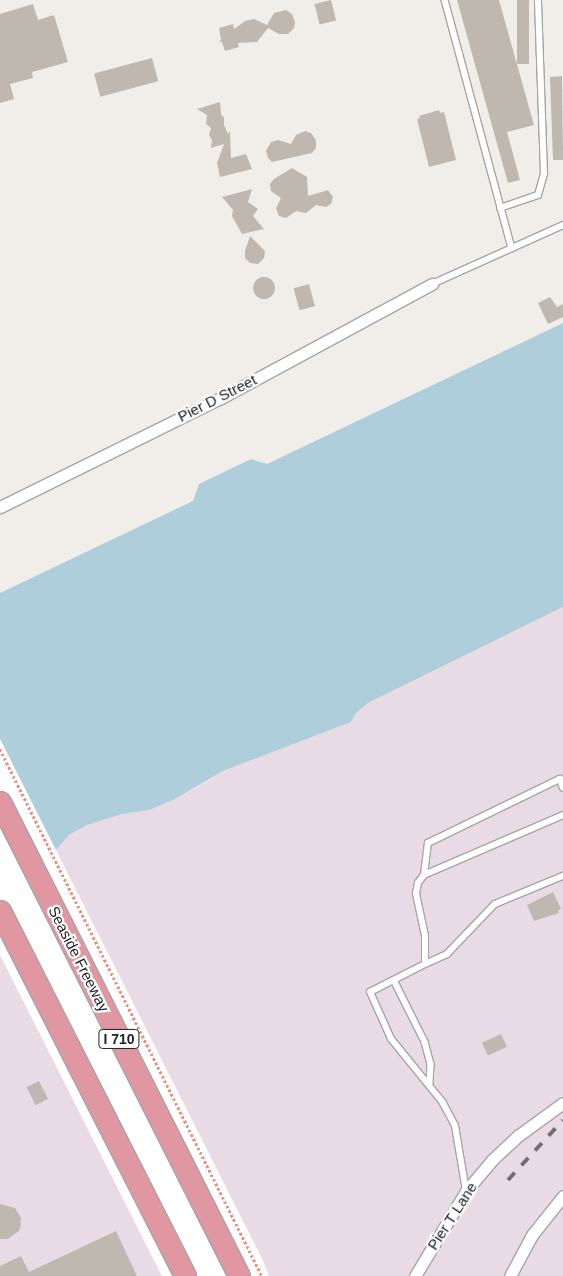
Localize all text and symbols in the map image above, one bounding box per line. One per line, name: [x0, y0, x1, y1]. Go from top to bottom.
street label: Pier D Street: [175, 370, 259, 426]
street label: Seaside Freeway: [45, 903, 113, 1015]
road number: I 710: [98, 1028, 140, 1050]
street label: Pier T Lane: [423, 1179, 481, 1253]

